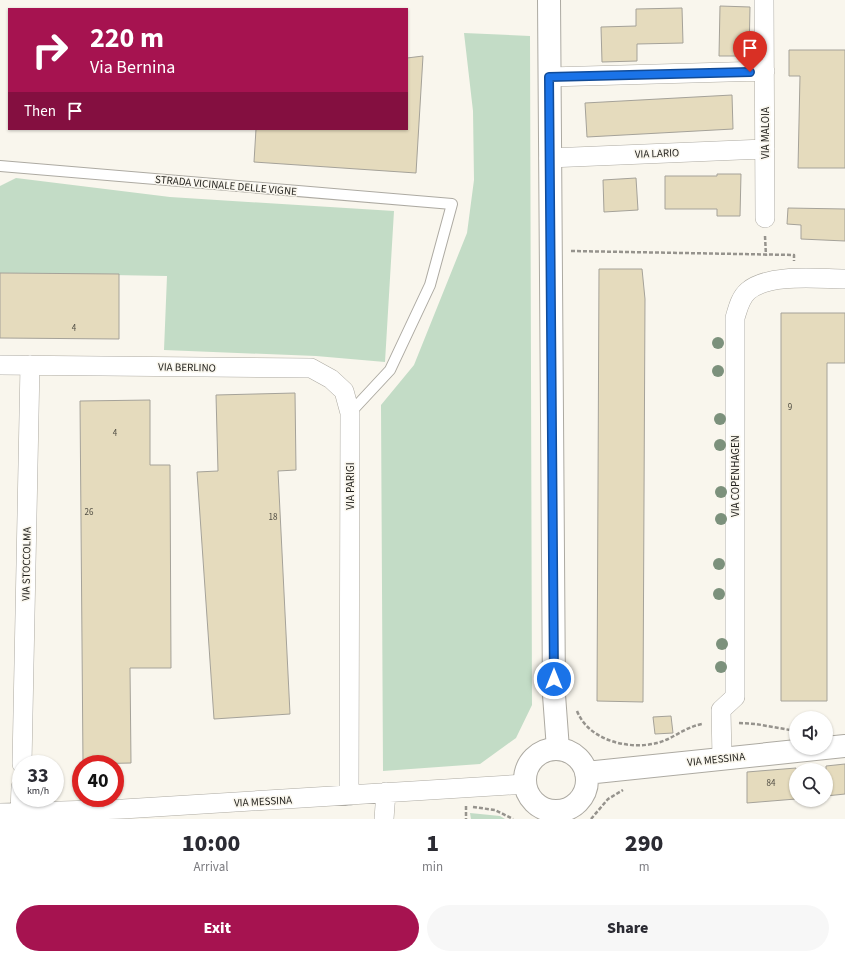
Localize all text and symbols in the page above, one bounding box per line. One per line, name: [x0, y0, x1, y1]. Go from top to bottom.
text: 220 m: [90, 18, 164, 58]
icon: right: [24, 24, 76, 76]
pin: [733, 31, 767, 72]
icon: arrive: [739, 37, 761, 59]
text: Via Bernina: [90, 55, 175, 80]
icon: arrive: [64, 100, 86, 122]
text: Then: [24, 101, 56, 122]
street label: VIA MALOIA: [758, 107, 773, 159]
street label: VIA LARIO: [634, 145, 680, 162]
street label: STRADA VICINALE DELLE VIGNE: [154, 172, 298, 199]
house number: 4: [72, 322, 77, 335]
street label: VIA BERLINO: [158, 359, 216, 376]
house number: 9: [788, 401, 793, 414]
house number: 4: [113, 427, 118, 440]
street label: VIA COPENHAGEN: [728, 435, 743, 517]
street label: VIA PARIGI: [343, 462, 358, 510]
house number: 26: [85, 506, 94, 519]
house number: 18: [269, 511, 278, 524]
street label: VIA STOCCOLMA: [18, 527, 35, 601]
position arrow: [533, 658, 575, 700]
map controls: [789, 711, 833, 807]
button: sound: [789, 711, 833, 755]
street label: VIA MESSINA: [686, 749, 746, 770]
speed limit sign: 40: [72, 755, 124, 807]
text: 33: [27, 762, 49, 790]
button: search: [789, 763, 833, 807]
house number: 84: [767, 777, 776, 790]
text: km/h: [27, 784, 49, 798]
street label: VIA MESSINA: [234, 792, 292, 811]
text: 10:00: [182, 826, 240, 861]
text: 1: [426, 826, 439, 861]
text: 290: [625, 826, 663, 861]
text: Arrival: [194, 858, 229, 876]
text: min: [422, 858, 443, 876]
text: m: [639, 858, 649, 876]
button: Exit: [16, 905, 419, 951]
button: Share: [427, 905, 829, 951]

